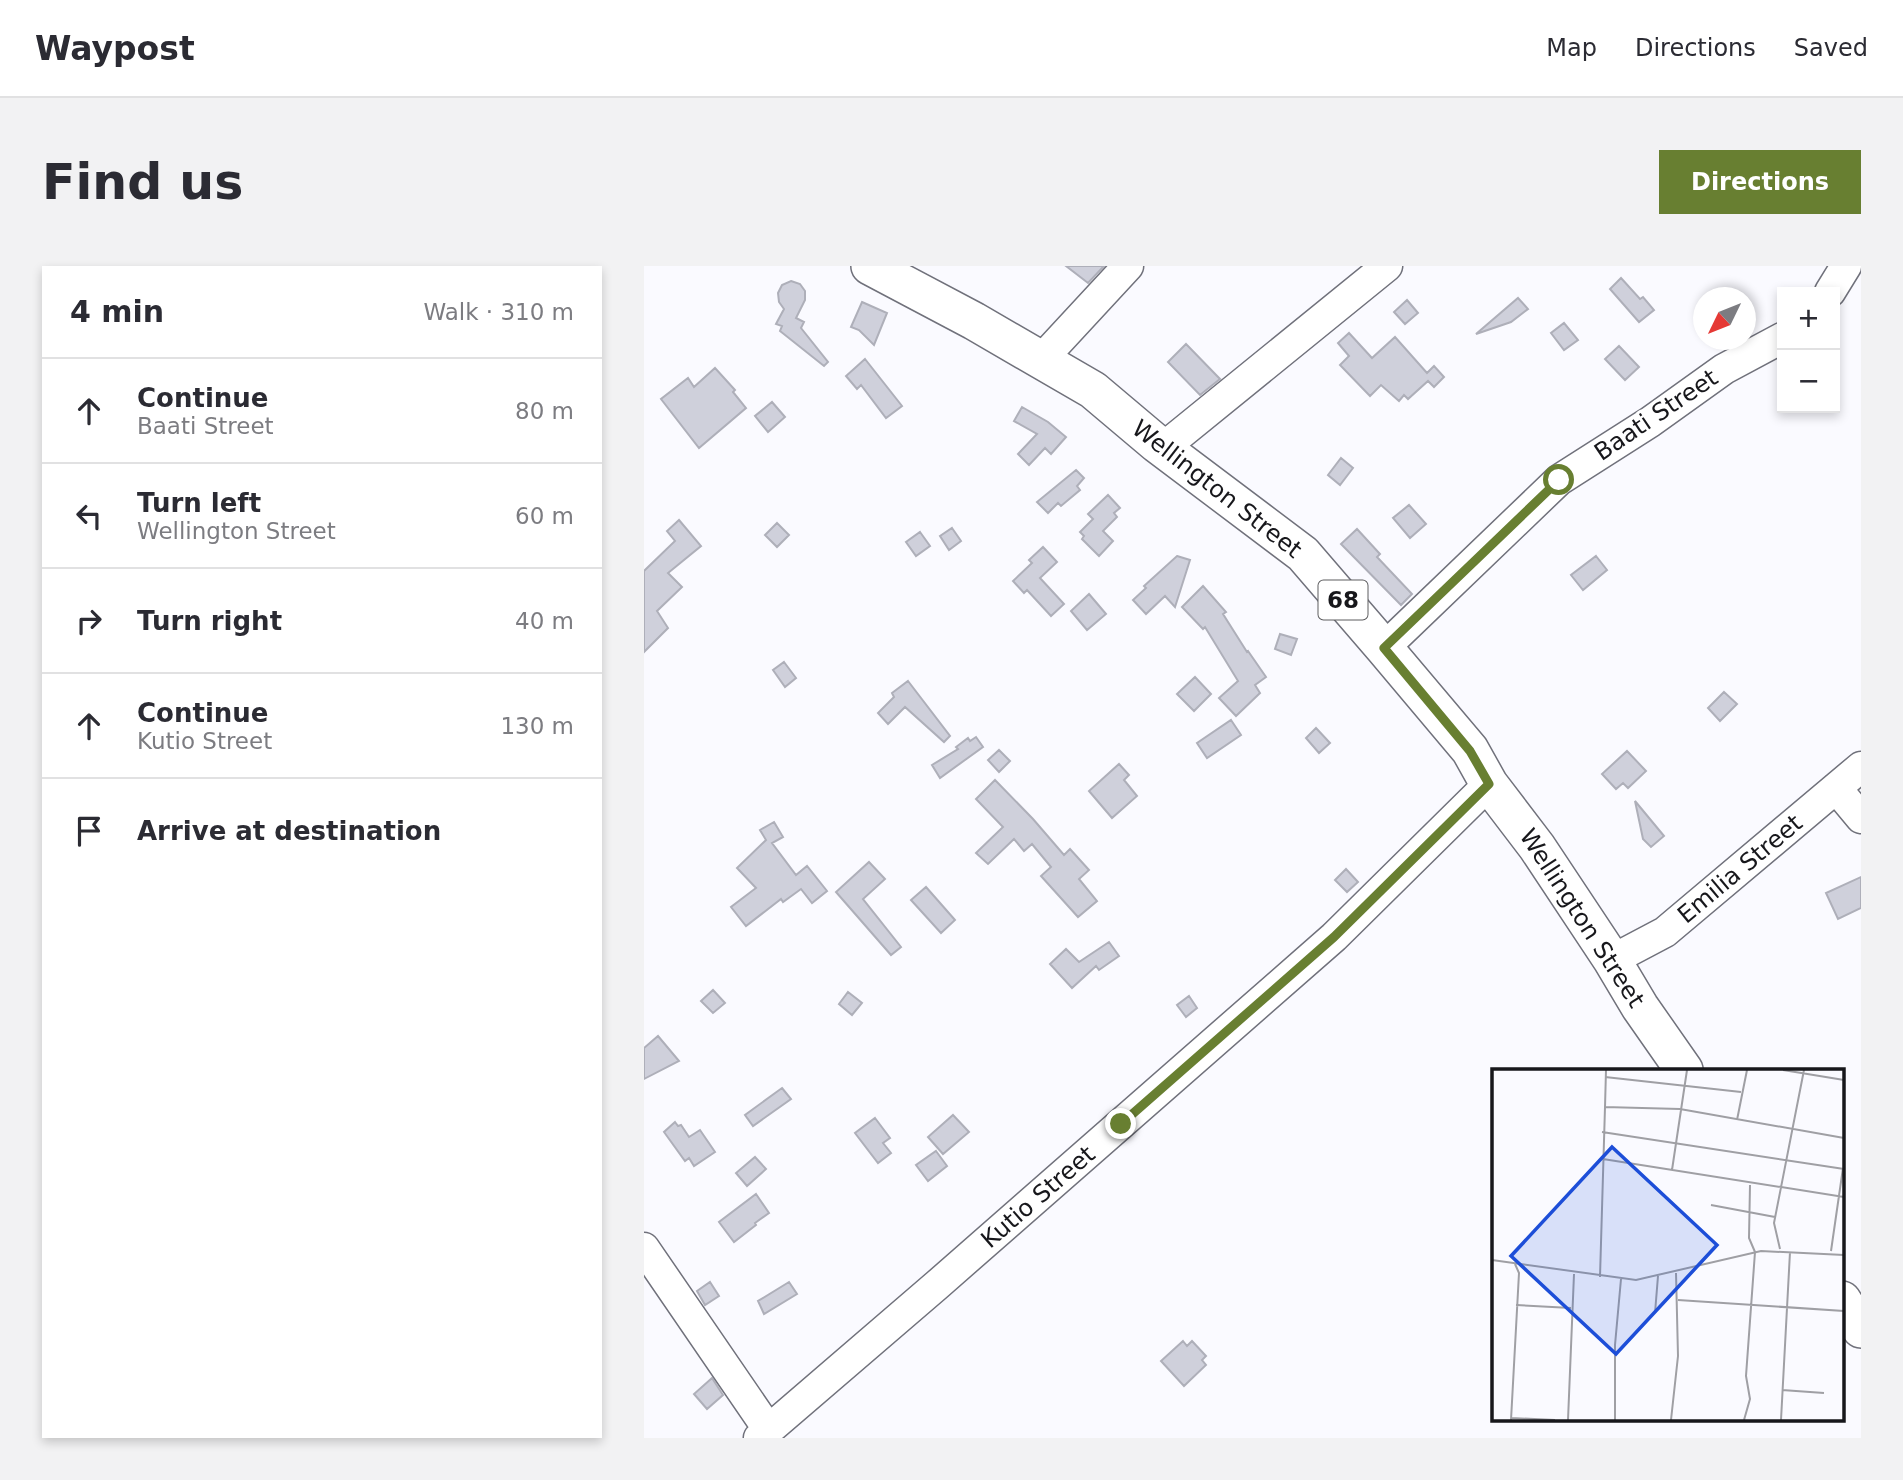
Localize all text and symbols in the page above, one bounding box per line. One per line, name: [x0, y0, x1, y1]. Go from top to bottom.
text: Waypost: [35, 29, 195, 68]
text: Map: [1546, 34, 1597, 62]
text: Directions: [1635, 34, 1756, 62]
text: Saved: [1794, 34, 1868, 62]
button: Directions: [1659, 150, 1861, 214]
text: Find us: [42, 154, 243, 211]
north arrow: [1693, 287, 1756, 350]
map controls: [1777, 287, 1840, 413]
button: +: [1777, 287, 1840, 350]
text: 4 min: [70, 294, 164, 329]
text: Walk · 310 m: [423, 299, 574, 325]
button: −: [1777, 350, 1840, 413]
street label: Baati Street: [1589, 364, 1723, 466]
text: Continue: [137, 383, 268, 413]
icon: ahead: [70, 392, 108, 430]
text: 80 m: [515, 398, 574, 424]
text: Baati Street: [137, 413, 274, 439]
street label: Wellington Street: [1127, 414, 1307, 564]
route start: [1543, 464, 1574, 495]
text: Turn left: [137, 488, 261, 518]
icon: left: [70, 497, 108, 535]
text: 60 m: [515, 503, 574, 529]
text: Wellington Street: [137, 518, 336, 544]
road number: 68: [1318, 580, 1368, 620]
icon: right: [70, 602, 108, 640]
text: Turn right: [137, 606, 282, 636]
text: 40 m: [515, 608, 574, 634]
text: Continue: [137, 698, 268, 728]
icon: ahead: [70, 707, 108, 745]
text: 130 m: [500, 713, 574, 739]
text: Kutio Street: [137, 728, 272, 754]
street label: Emilia Street: [1672, 809, 1808, 929]
icon: arrive: [70, 812, 108, 850]
text: Arrive at destination: [137, 816, 441, 846]
street label: Wellington Street: [1514, 823, 1650, 1013]
inset map: [1492, 1069, 1843, 1420]
route end: [1105, 1108, 1136, 1139]
street label: Kutio Street: [976, 1140, 1100, 1254]

